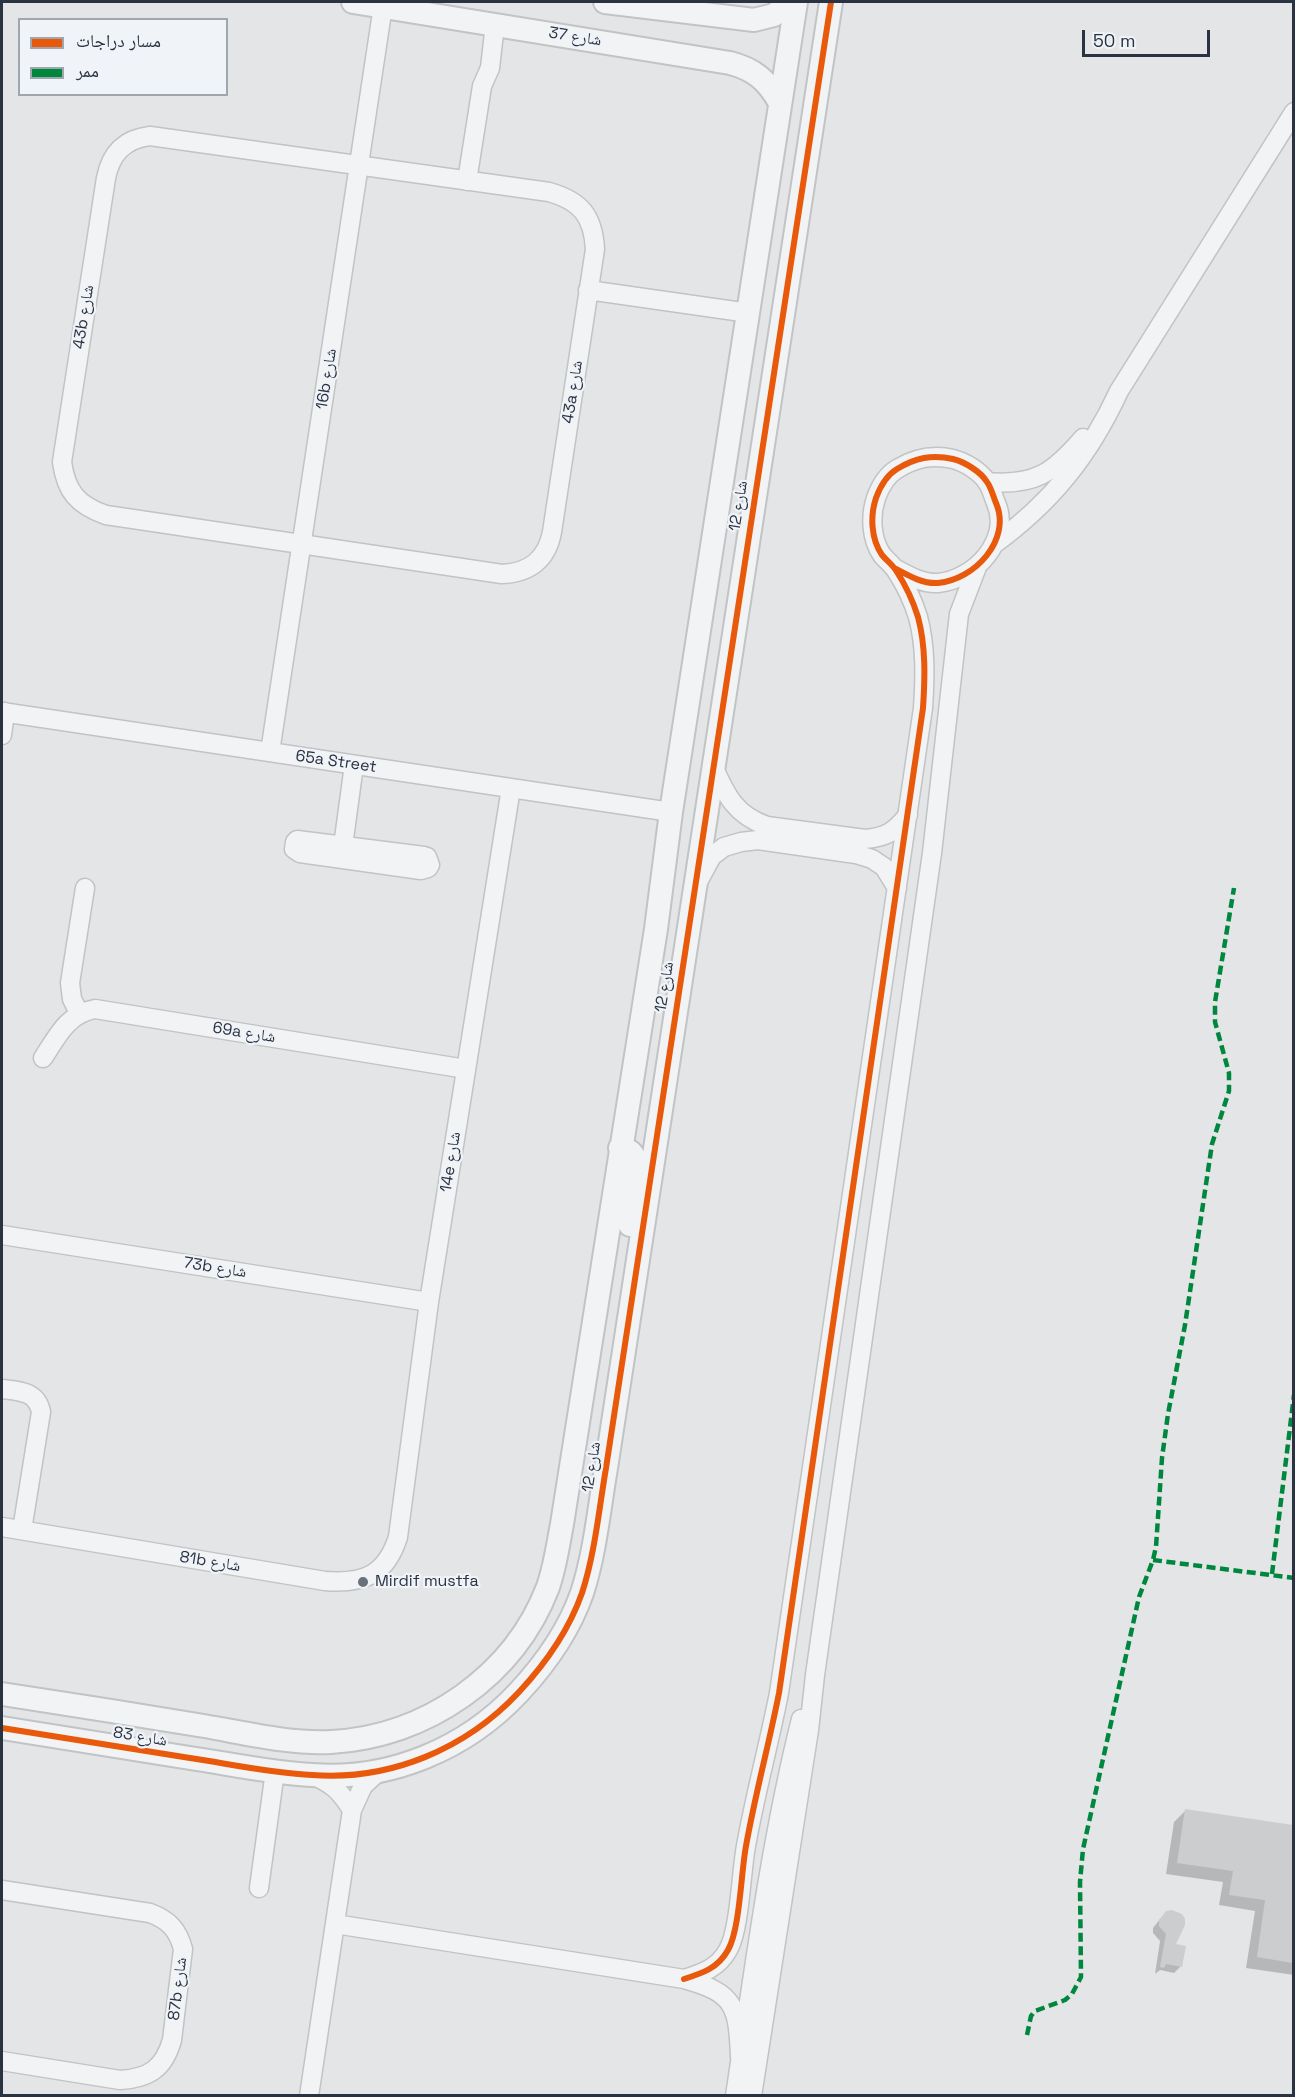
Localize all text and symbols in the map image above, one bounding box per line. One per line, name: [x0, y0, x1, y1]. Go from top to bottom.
legend: [18, 18, 228, 96]
scale bar: [1085, 18, 1212, 56]
street label: شارع 37: [547, 23, 603, 51]
text: مسار دراجات: [76, 29, 161, 52]
text: 50 m: [1093, 29, 1135, 52]
text: ممر: [76, 59, 99, 82]
street label: 43b شارع: [69, 284, 99, 350]
street label: 16b شارع: [313, 347, 341, 411]
street label: 43a شارع: [559, 359, 587, 425]
street label: شارع 12: [726, 479, 752, 533]
street label: 65a Street: [294, 747, 378, 777]
street label: شارع 12: [652, 960, 678, 1014]
street label: 69a شارع: [211, 1019, 277, 1047]
street label: 14e شارع: [437, 1131, 465, 1193]
street label: 73b شارع: [182, 1254, 248, 1282]
street label: شارع 12: [579, 1440, 605, 1494]
street label: 81b شارع: [178, 1548, 242, 1576]
place label: Mirdif mustfa: [375, 1572, 479, 1592]
marker: Mirdif mustfa: [356, 1575, 370, 1589]
street label: شارع 83: [112, 1723, 168, 1751]
street label: 87b شارع: [165, 1956, 191, 2022]

